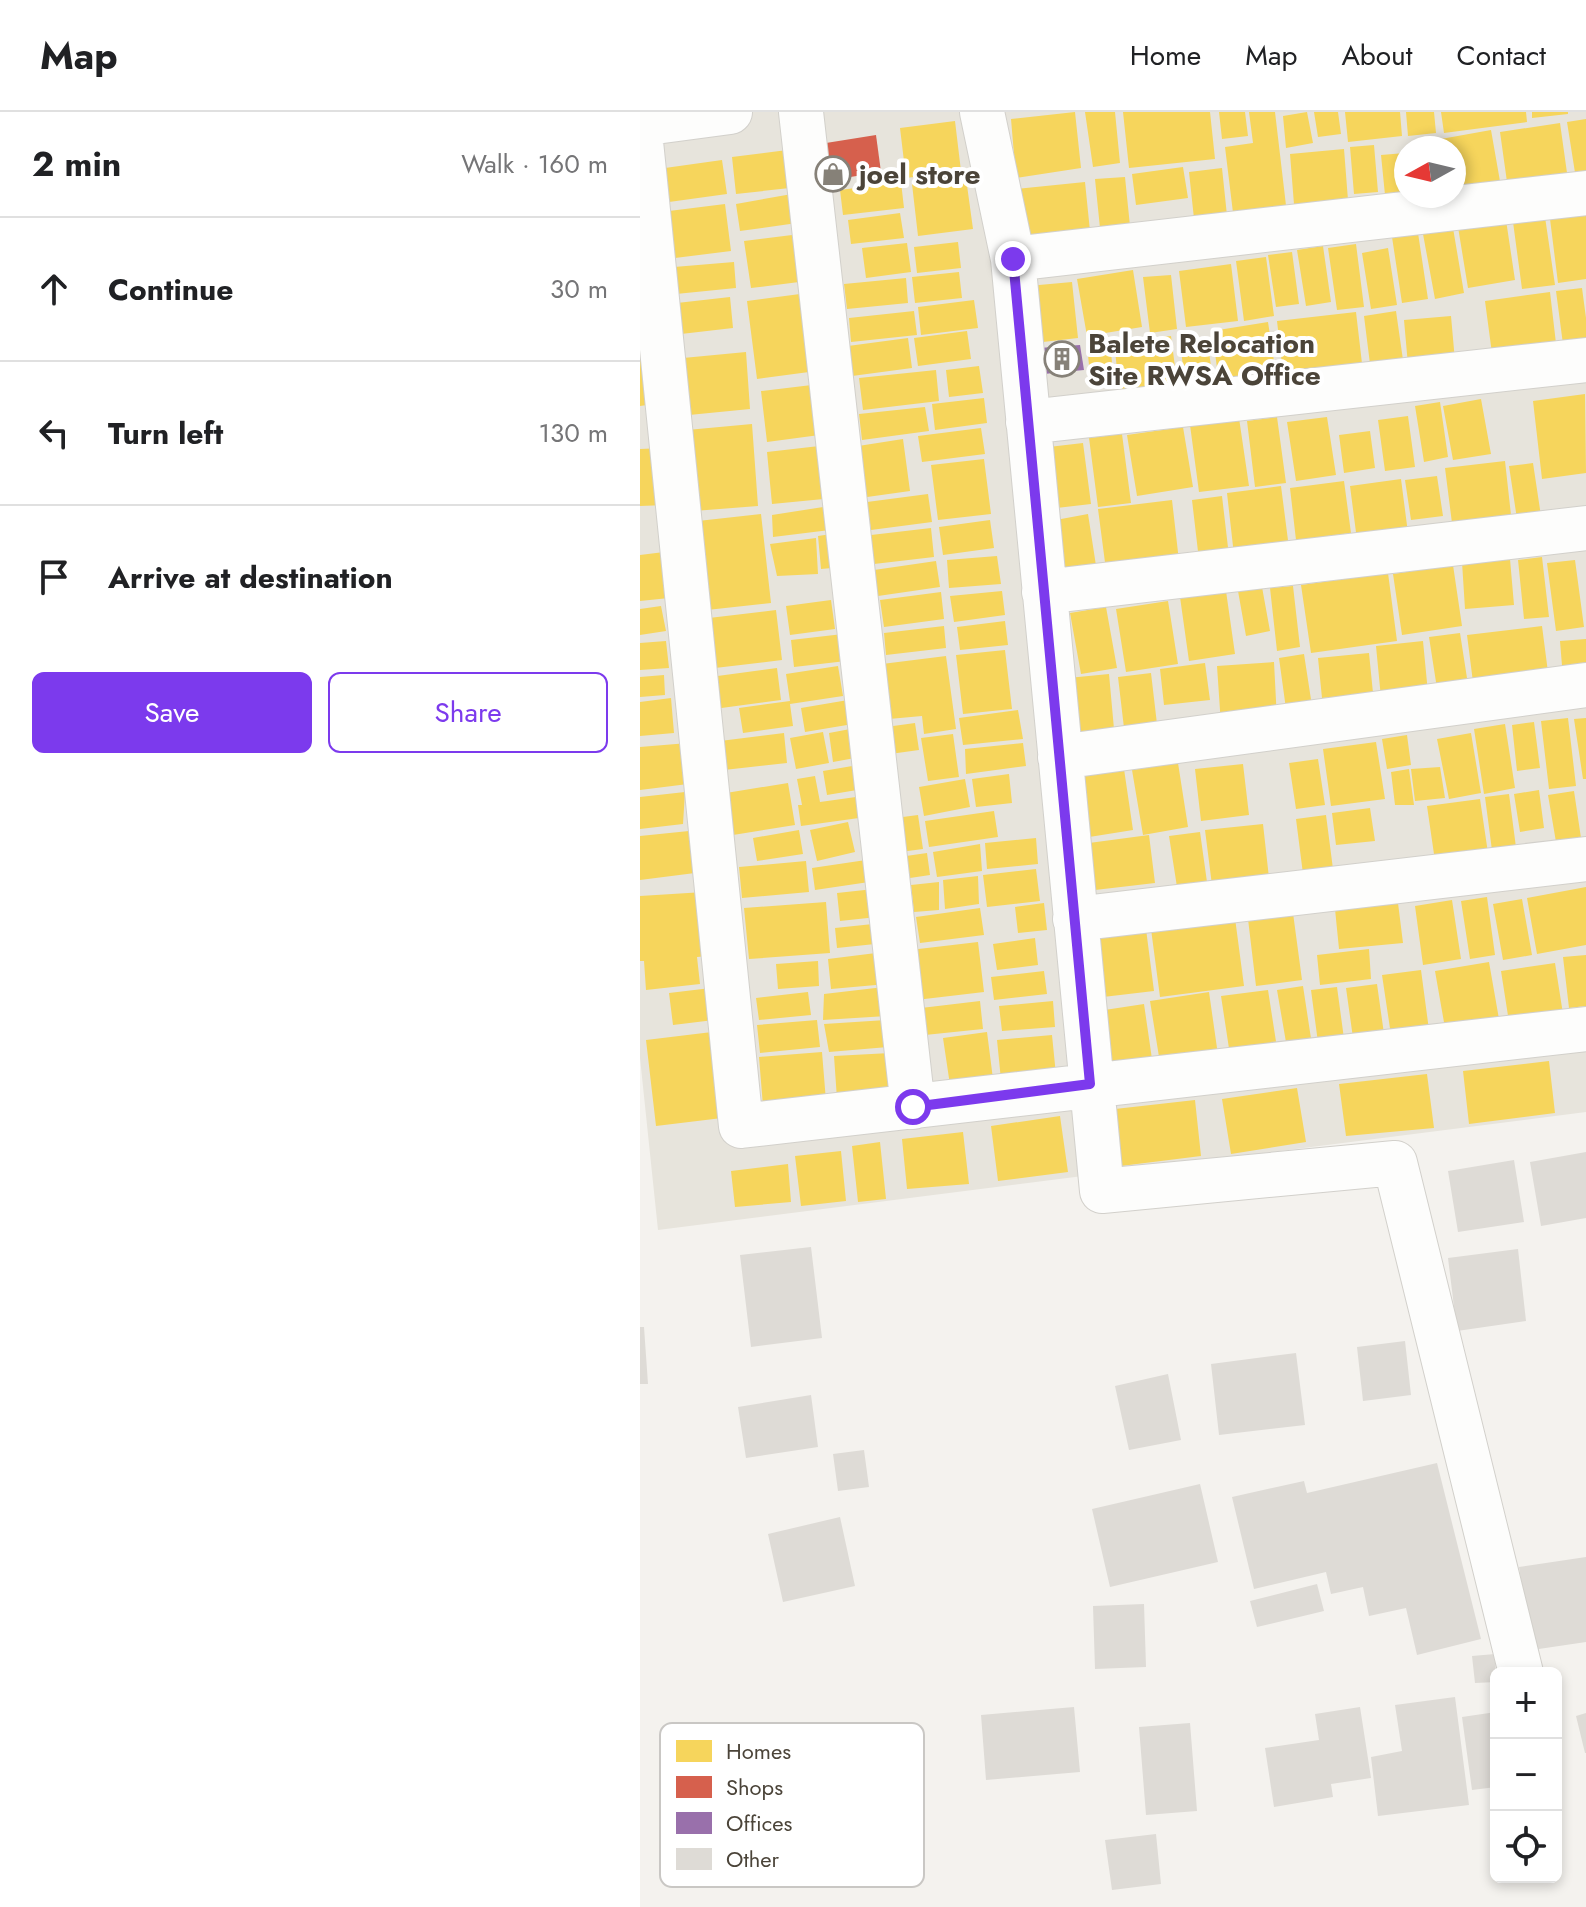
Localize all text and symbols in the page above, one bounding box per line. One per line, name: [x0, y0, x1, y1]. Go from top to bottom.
text: Map: [40, 28, 118, 83]
text: Home: [1130, 35, 1201, 76]
text: Map: [1245, 35, 1297, 76]
text: About: [1341, 35, 1413, 76]
text: Contact: [1457, 35, 1546, 76]
north arrow: [1394, 136, 1466, 208]
text: 2 min: [32, 140, 121, 189]
text: Walk · 160 m: [461, 145, 608, 183]
place label: joel store: [856, 154, 980, 195]
shop icon: joel store: [814, 155, 852, 193]
route end: [995, 241, 1031, 277]
icon: ahead: [32, 267, 76, 311]
text: Continue: [108, 268, 234, 311]
text: 30 m: [550, 270, 608, 308]
place label: Balete Relocation Site RWSA Office: [1088, 323, 1321, 396]
building icon: Balete Relocation Site RWSA Office: [1043, 340, 1081, 378]
icon: left: [32, 411, 76, 455]
text: Turn left: [108, 412, 223, 455]
text: 130 m: [538, 414, 608, 452]
icon: arrive: [32, 555, 76, 599]
text: Arrive at destination: [108, 556, 393, 599]
button: Save: [32, 672, 312, 753]
button: Share: [328, 672, 608, 753]
route start: [895, 1089, 931, 1125]
map controls: [1490, 1667, 1562, 1883]
button: +: [1490, 1667, 1562, 1739]
legend: [660, 1723, 924, 1887]
text: Homes: [726, 1735, 791, 1767]
button: −: [1490, 1739, 1562, 1811]
text: Shops: [726, 1771, 783, 1803]
text: Offices: [726, 1807, 793, 1839]
button: locate: [1490, 1811, 1562, 1883]
text: Other: [726, 1843, 780, 1875]

